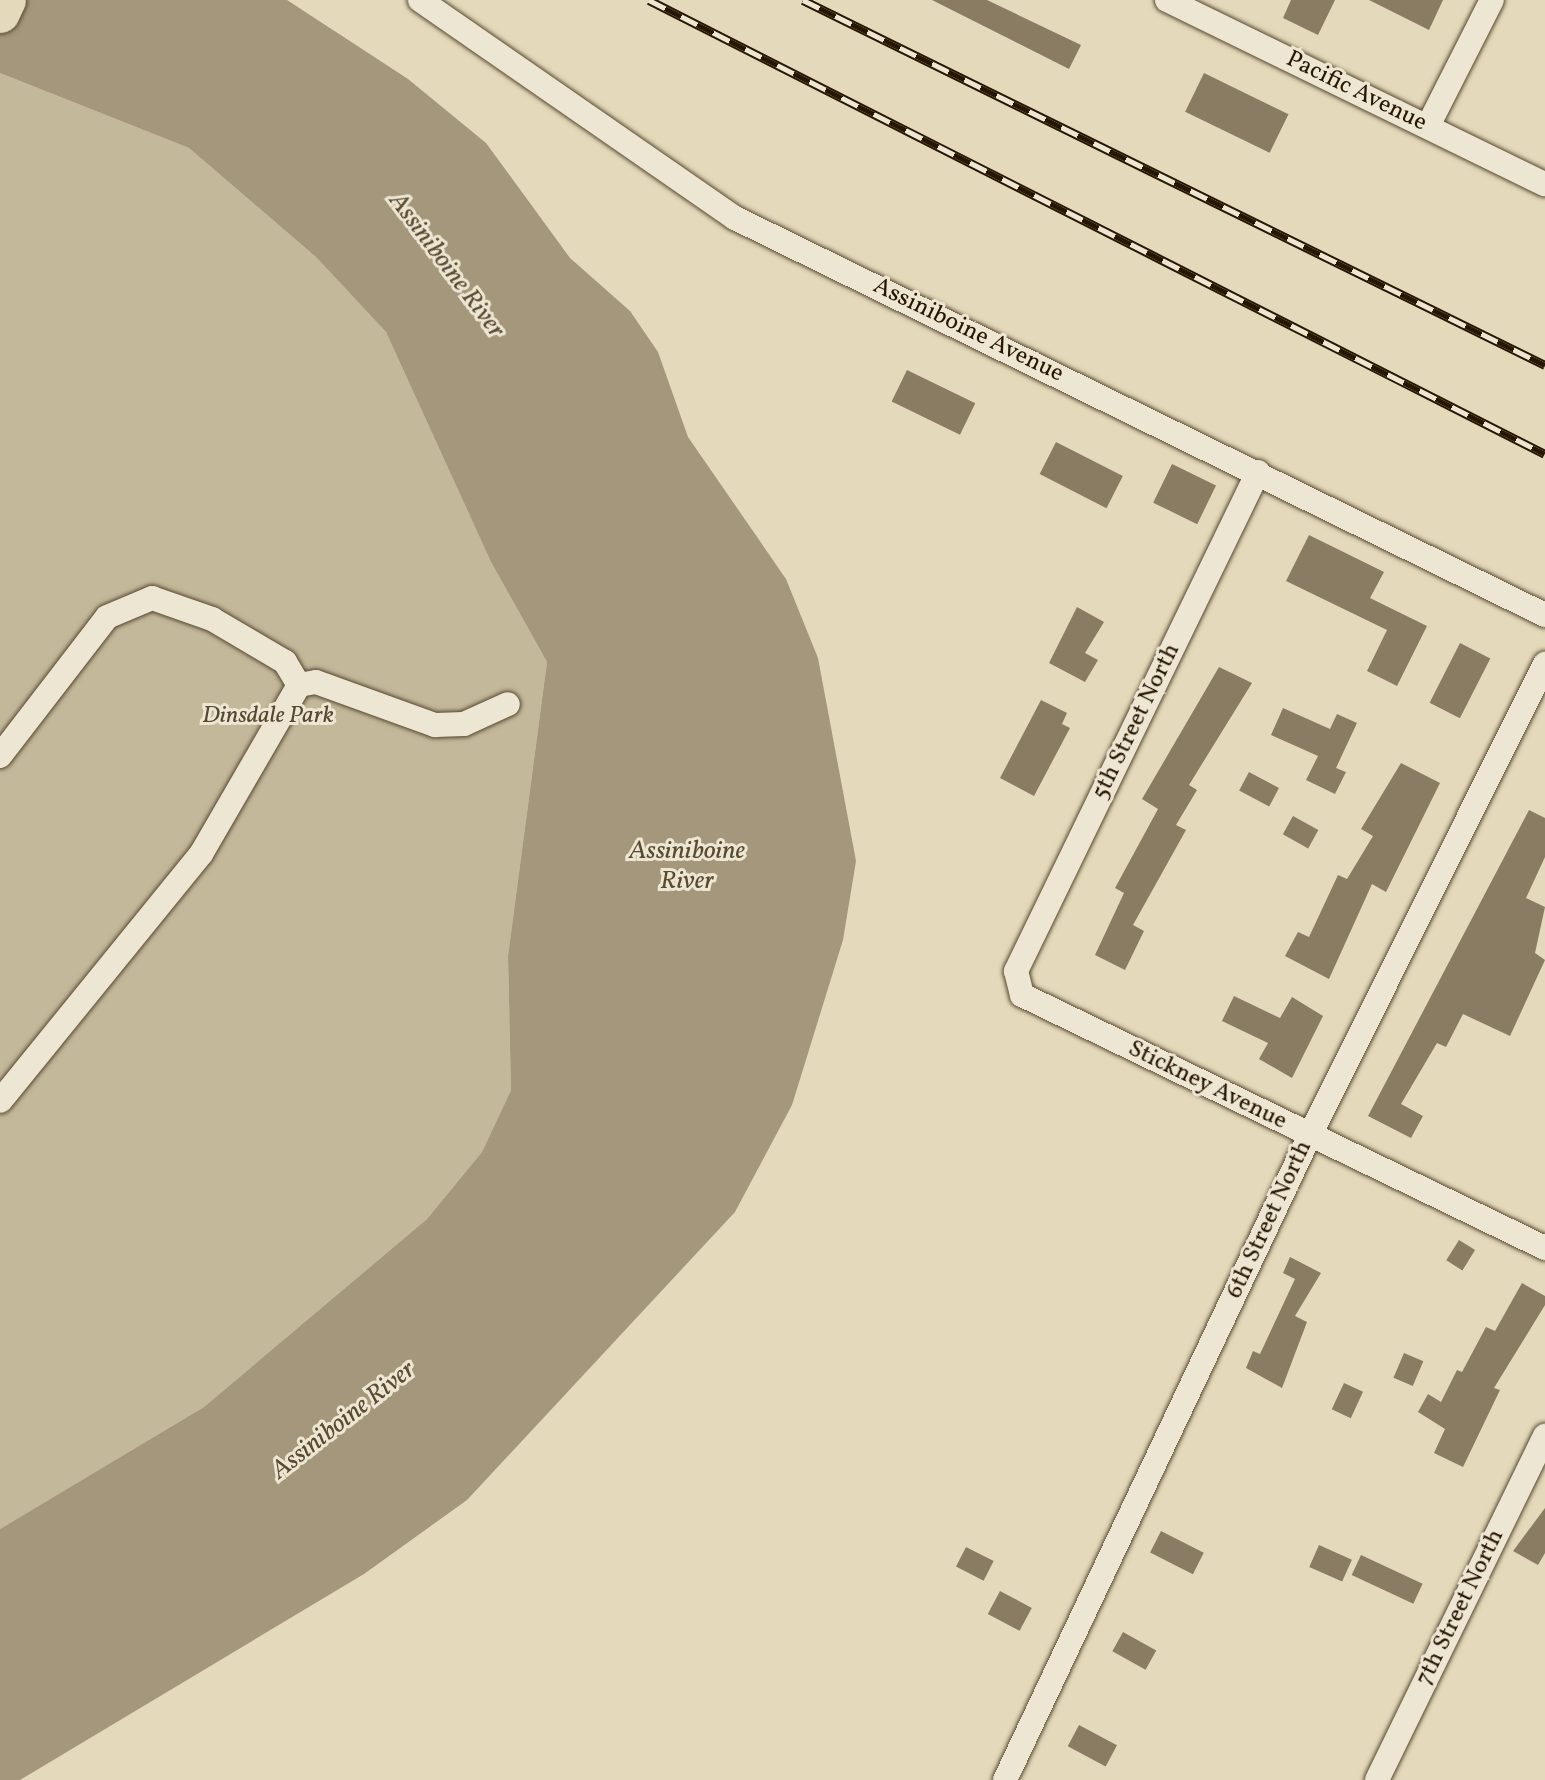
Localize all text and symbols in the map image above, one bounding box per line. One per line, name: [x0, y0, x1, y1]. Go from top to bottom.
street label: Pacific Avenue: [1281, 46, 1431, 138]
water label: Assiniboine River: [381, 187, 511, 345]
street label: Assiniboine Avenue: [868, 272, 1068, 390]
street label: 5th Street North: [1087, 639, 1187, 805]
park label: Dinsdale Park: [202, 703, 334, 731]
water label: Assiniboine River: [629, 836, 745, 898]
street label: Stickney Avenue: [1123, 1035, 1291, 1137]
street label: 6th Street North: [1221, 1137, 1319, 1303]
water label: Assiniboine River: [266, 1355, 422, 1487]
street label: 7th Street North: [1411, 1525, 1511, 1691]

